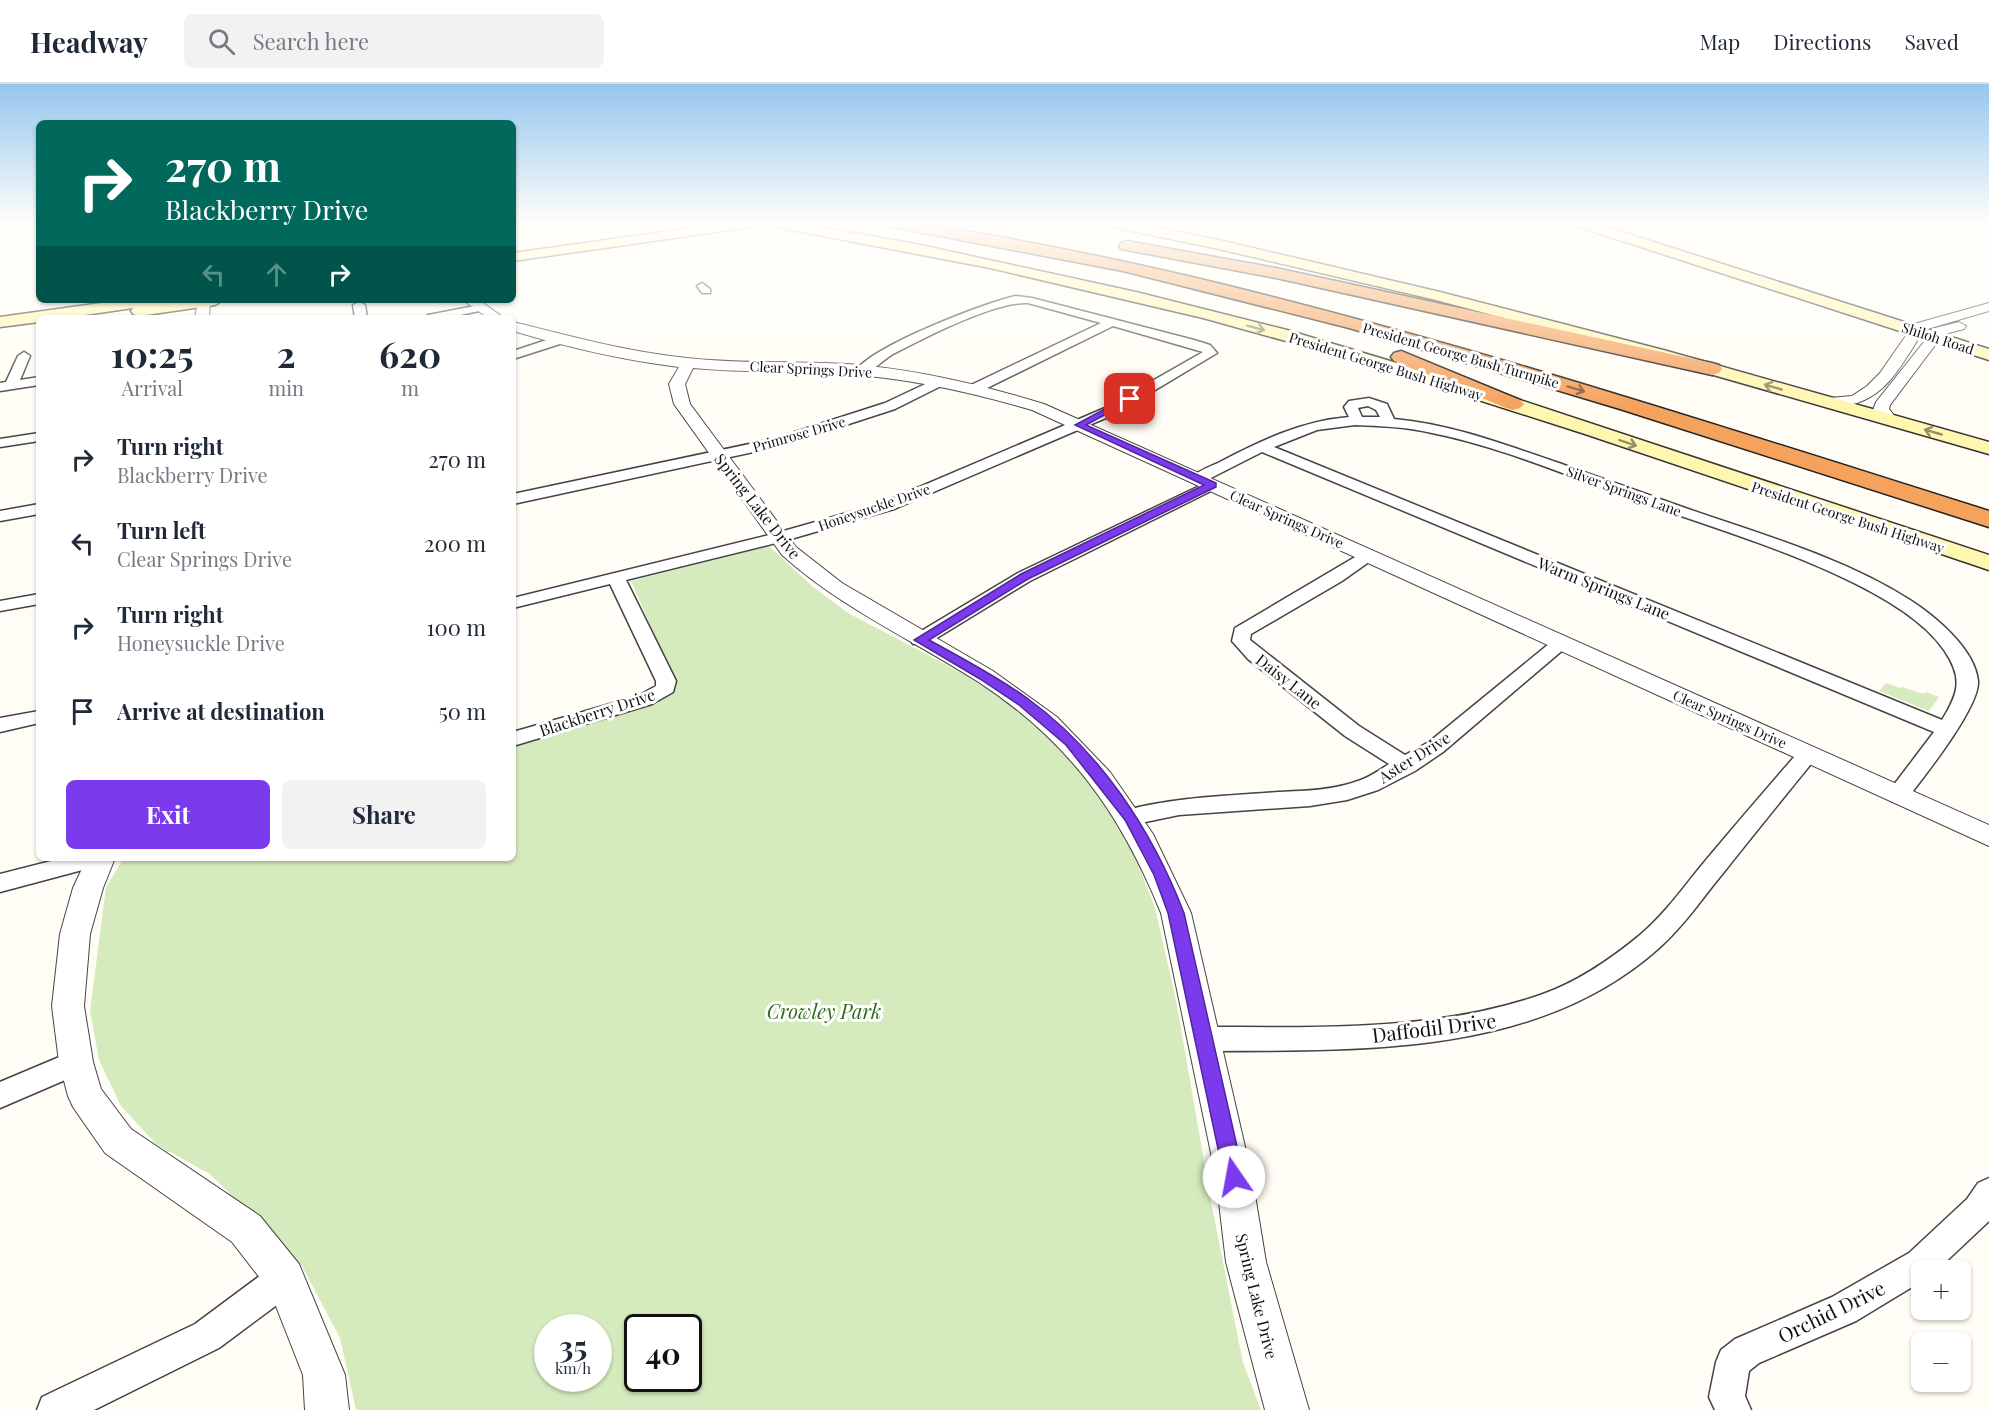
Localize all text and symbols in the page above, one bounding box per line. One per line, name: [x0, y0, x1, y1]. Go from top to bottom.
search box: [184, 14, 604, 68]
text: Headway: [30, 23, 148, 60]
icon: search: [205, 25, 238, 58]
text: Search here: [253, 26, 369, 56]
text: Map: [1699, 27, 1740, 55]
text: Directions: [1773, 27, 1871, 55]
text: Saved: [1904, 27, 1959, 55]
text: 270 m: [165, 137, 281, 193]
icon: right: [66, 144, 144, 222]
text: Blackberry Drive: [165, 191, 369, 227]
icon: left: [197, 258, 230, 291]
icon: ahead: [260, 258, 293, 291]
icon: right: [323, 258, 356, 291]
street label: Shiloh Road: [1899, 317, 1977, 359]
street label: President George Bush Turnpike: [1361, 318, 1561, 392]
one-way arrow: [1246, 322, 1265, 334]
street label: President George Bush Highway: [1287, 327, 1485, 405]
text: 10:25: [111, 329, 194, 377]
text: 2: [277, 329, 296, 377]
text: 620: [379, 329, 441, 377]
street label: Clear Springs Drive: [749, 356, 873, 382]
pin: [1104, 373, 1155, 424]
text: Arrival: [121, 374, 183, 401]
text: min: [269, 374, 304, 401]
text: m: [401, 374, 419, 401]
one-way arrow: [1763, 381, 1782, 392]
icon: arrive: [1113, 382, 1146, 415]
one-way arrow: [1566, 384, 1585, 395]
street label: Primrose Drive: [750, 412, 848, 456]
one-way arrow: [1924, 426, 1943, 437]
text: Turn right: [117, 431, 223, 461]
one-way arrow: [1619, 438, 1638, 449]
icon: right: [66, 443, 99, 476]
text: 270 m: [428, 444, 486, 474]
street label: Spring Lake Drive: [710, 449, 806, 563]
text: Blackberry Drive: [117, 461, 268, 488]
street label: Silver Springs Lane: [1564, 461, 1684, 521]
street label: President George Bush Highway: [1749, 477, 1947, 557]
street label: Honeysuckle Drive: [815, 479, 933, 535]
street label: Clear Springs Drive: [1227, 485, 1347, 553]
text: Turn left: [117, 515, 206, 545]
icon: left: [66, 527, 99, 560]
text: 200 m: [424, 528, 486, 558]
text: Clear Springs Drive: [117, 545, 292, 572]
street label: Warm Springs Lane: [1534, 552, 1673, 624]
text: Turn right: [117, 599, 223, 629]
icon: right: [66, 611, 99, 644]
text: 100 m: [426, 612, 486, 642]
text: Honeysuckle Drive: [117, 629, 285, 656]
street label: Daisy Lane: [1252, 649, 1326, 713]
street label: Blackberry Drive: [536, 683, 658, 741]
street label: Clear Springs Drive: [1670, 685, 1790, 753]
icon: arrive: [66, 695, 99, 728]
text: Arrive at destination: [117, 696, 325, 726]
text: 50 m: [439, 696, 486, 726]
street label: Aster Drive: [1373, 727, 1454, 788]
button: Exit: [66, 780, 270, 849]
button: Share: [282, 780, 486, 849]
park label: Crowley Park: [767, 997, 881, 1024]
street label: Daffodil Drive: [1370, 1006, 1498, 1048]
position arrow: [1202, 1145, 1266, 1209]
street label: Spring Lake Drive: [1231, 1231, 1283, 1361]
map controls: [1911, 1260, 1971, 1392]
button: +: [1911, 1260, 1971, 1320]
street label: Orchid Drive: [1773, 1273, 1889, 1349]
speed limit sign: 40: [624, 1314, 702, 1392]
text: 35: [559, 1326, 587, 1366]
button: −: [1911, 1332, 1971, 1392]
text: km/h: [555, 1358, 591, 1378]

